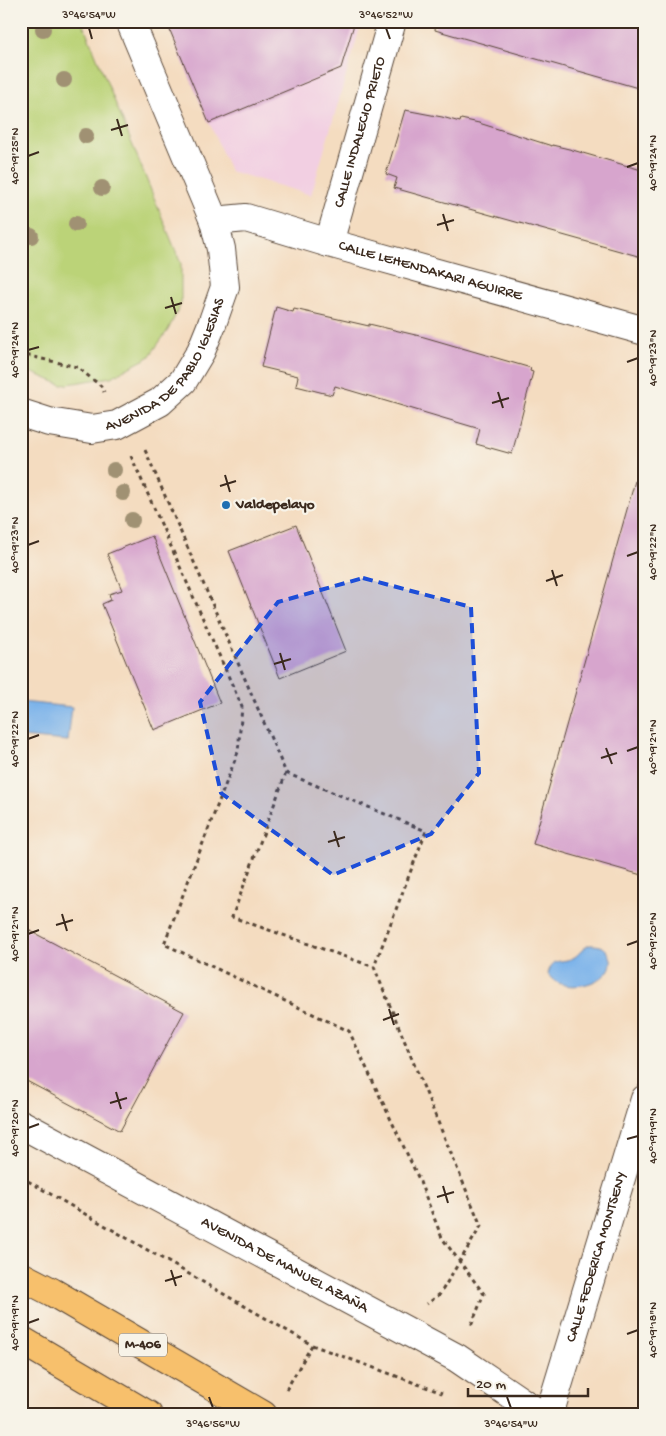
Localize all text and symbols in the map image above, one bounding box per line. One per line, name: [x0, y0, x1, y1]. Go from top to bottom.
text: 3°46'54"W: [61, 9, 116, 23]
text: 3°46'52"W: [358, 9, 413, 23]
street label: CALLE INDALECIO PRIETO: [330, 55, 390, 210]
text: 40°19'25"N: [9, 127, 23, 184]
text: 40°19'24"N: [647, 135, 661, 191]
street label: CALLE LEHENDAKARI AGUIRRE: [336, 237, 525, 306]
street label: AVENIDA DE PABLO IGLESIAS: [104, 296, 229, 436]
text: 40°19'24"N: [9, 322, 23, 378]
text: 40°19'23"N: [647, 329, 661, 386]
place label: Valdepelayo: [235, 496, 315, 514]
marker: Valdepelayo: [220, 499, 232, 511]
text: 40°19'23"N: [9, 516, 23, 573]
text: 40°19'22"N: [647, 524, 661, 580]
text: 40°19'22"N: [9, 711, 23, 767]
text: 40°19'21"N: [647, 719, 661, 775]
text: 40°19'21"N: [9, 906, 23, 962]
text: 40°19'20"N: [647, 912, 661, 970]
text: 40°19'20"N: [9, 1099, 23, 1157]
text: 40°19'19"N: [647, 1108, 661, 1164]
street label: CALLE FEDERICA MONTSENY: [563, 1170, 631, 1345]
street label: AVENIDA DE MANUEL AZAÑA: [198, 1213, 372, 1318]
text: 40°19'19"N: [9, 1295, 23, 1351]
text: 40°19'18"N: [647, 1302, 661, 1358]
road number: M-406: [119, 1334, 167, 1356]
scale bar: [468, 1366, 588, 1398]
text: 20 m: [476, 1376, 506, 1394]
text: 3°46'56"W: [185, 1418, 240, 1432]
text: 3°46'54"W: [483, 1418, 538, 1432]

